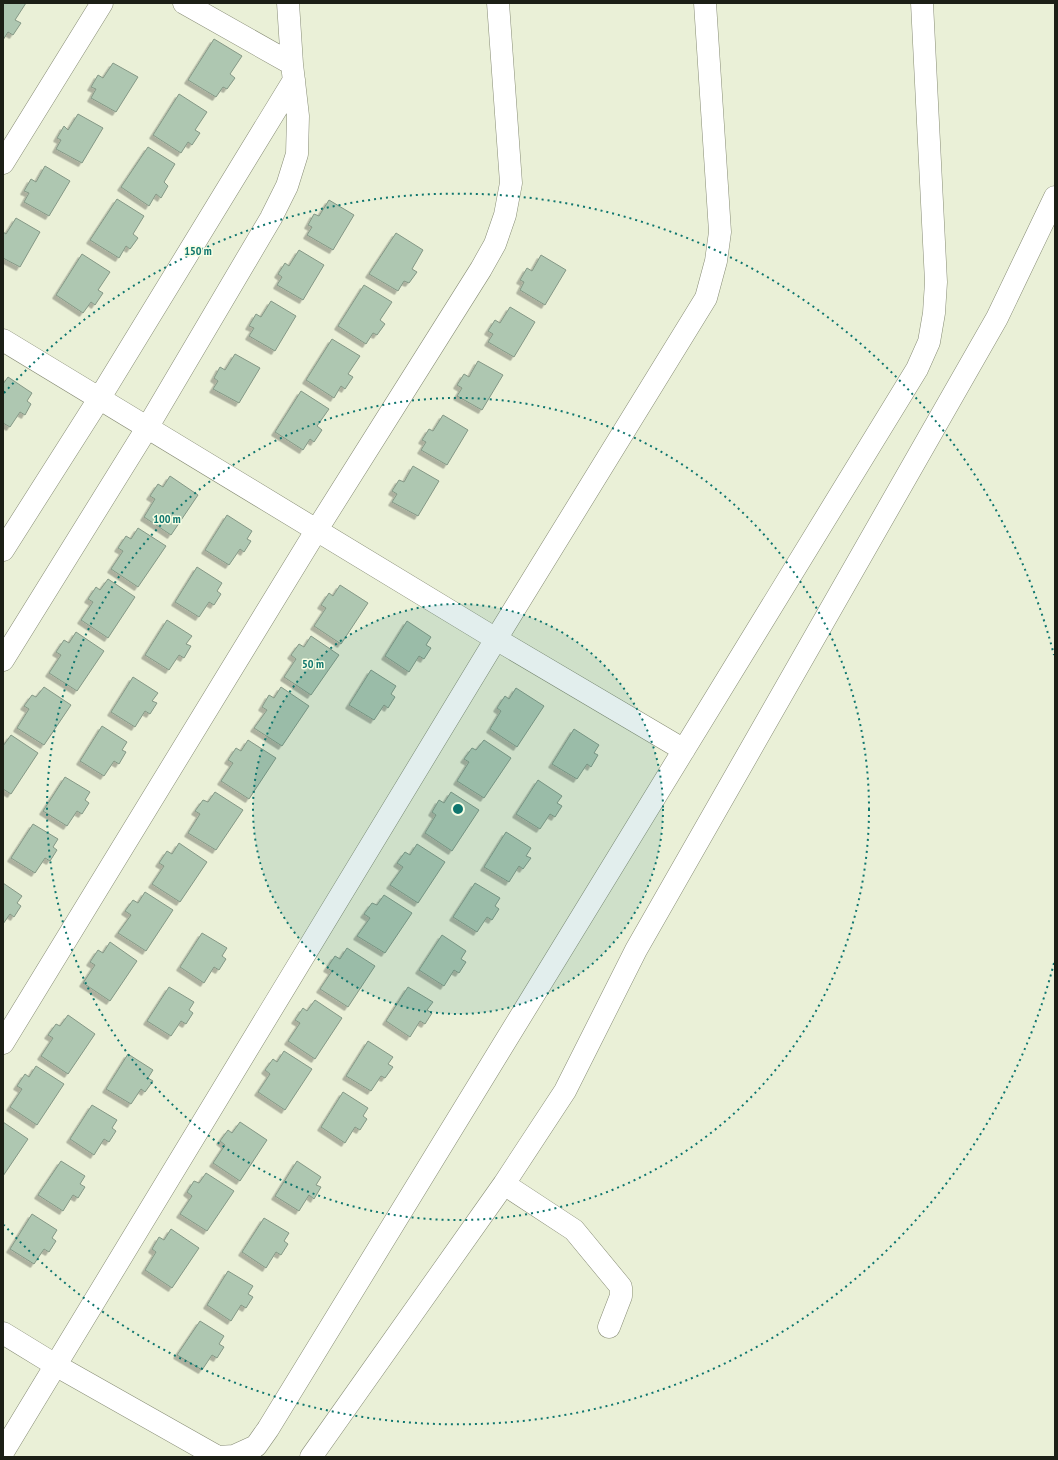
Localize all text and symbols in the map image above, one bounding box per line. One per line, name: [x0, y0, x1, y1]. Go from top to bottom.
text: 150 m: [184, 243, 212, 258]
text: 100 m: [153, 511, 181, 526]
text: 50 m: [302, 656, 324, 671]
centre of rings: [451, 802, 465, 816]

